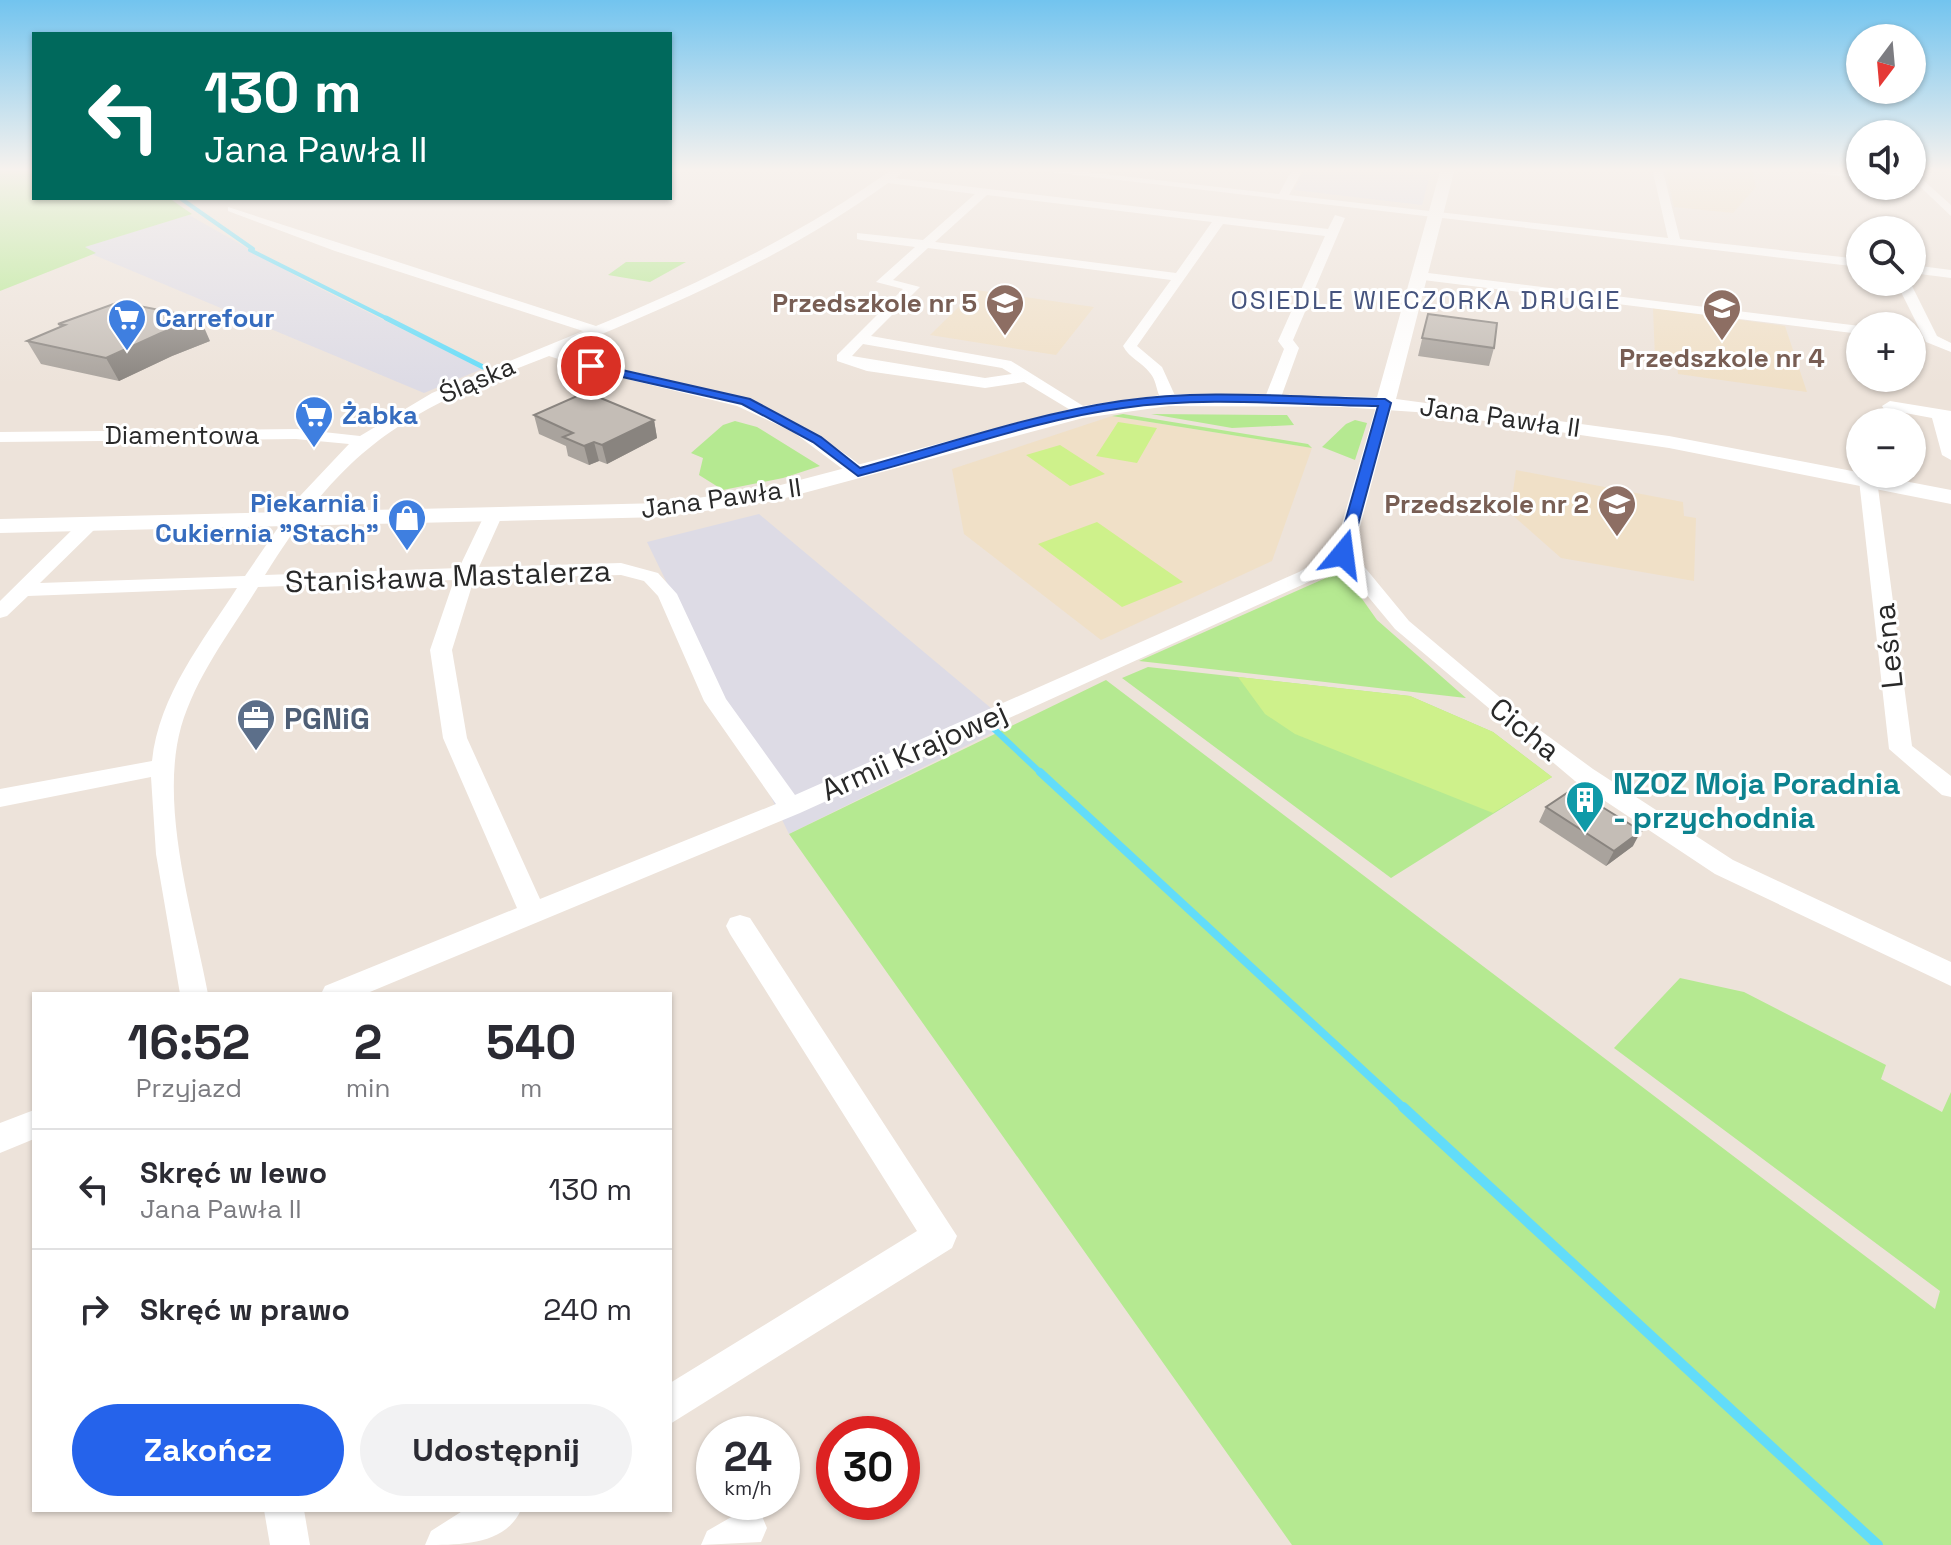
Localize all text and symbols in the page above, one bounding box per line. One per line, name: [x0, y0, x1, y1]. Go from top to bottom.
north arrow: [1846, 24, 1926, 104]
map controls: [1846, 24, 1926, 488]
text: 130 m: [204, 57, 362, 128]
icon: left: [72, 64, 176, 168]
button: sound: [1846, 120, 1926, 200]
text: Jana Pawła II: [204, 127, 428, 173]
button: search: [1846, 216, 1926, 296]
school or university icon: Przedszkole nr 5: [984, 282, 1026, 337]
district label: OSIEDLE WIECZORKA DRUGIE: [1230, 283, 1622, 317]
place label: Przedszkole nr 5: [772, 286, 977, 320]
school or university icon: Przedszkole nr 4: [1701, 287, 1743, 342]
supermarket icon: Carrefour: [106, 297, 148, 352]
place label: Carrefour: [155, 301, 275, 335]
button: +: [1846, 312, 1926, 392]
pin: [557, 332, 625, 400]
place label: Przedszkole nr 4: [1619, 341, 1825, 375]
icon: arrive: [569, 344, 613, 388]
street label: Śląska: [434, 349, 520, 411]
street label: Jana Pawła II: [1418, 389, 1582, 445]
supermarket icon: Żabka: [293, 394, 335, 449]
place label: Żabka: [342, 398, 418, 432]
button: −: [1846, 408, 1926, 488]
street label: Diamentowa: [105, 418, 259, 452]
street label: Jana Pawła II: [639, 470, 803, 526]
school or university icon: Przedszkole nr 2: [1596, 483, 1638, 538]
place label: Piekarnia i Cukiernia "Stach": [155, 486, 379, 550]
place label: Przedszkole nr 2: [1384, 487, 1589, 521]
shop icon: Piekarnia i Cukiernia "Stach": [386, 497, 428, 552]
position arrow: [1301, 512, 1385, 596]
street label: Stanisława Mastalerza: [284, 551, 612, 601]
street label: Leśna: [1864, 601, 1912, 691]
street label: Cicha: [1482, 689, 1568, 769]
street label: Armii Krajowej: [815, 693, 1013, 809]
office icon: PGNiG: [235, 697, 277, 752]
place label: PGNiG: [284, 699, 370, 738]
place label: NZOZ Moja Poradnia - przychodnia: [1613, 764, 1900, 837]
building icon: NZOZ Moja Poradnia - przychodnia: [1564, 779, 1606, 834]
text: 16:52: [128, 1012, 250, 1073]
text: 2: [354, 1012, 382, 1073]
text: 540: [486, 1012, 576, 1073]
text: Przyjazd: [136, 1071, 242, 1105]
text: min: [346, 1071, 390, 1105]
text: m: [520, 1071, 542, 1105]
text: Skręć w lewo: [140, 1153, 327, 1192]
icon: left: [72, 1167, 116, 1211]
text: 130 m: [549, 1170, 632, 1209]
text: Jana Pawła II: [140, 1192, 302, 1226]
icon: right: [72, 1287, 116, 1331]
text: Skręć w prawo: [140, 1290, 350, 1329]
text: 240 m: [543, 1290, 632, 1329]
button: Zakończ: [72, 1404, 344, 1496]
button: Udostępnij: [360, 1404, 632, 1496]
speed limit sign: 30: [816, 1416, 920, 1520]
text: 24: [724, 1432, 772, 1483]
text: km/h: [724, 1475, 772, 1501]

